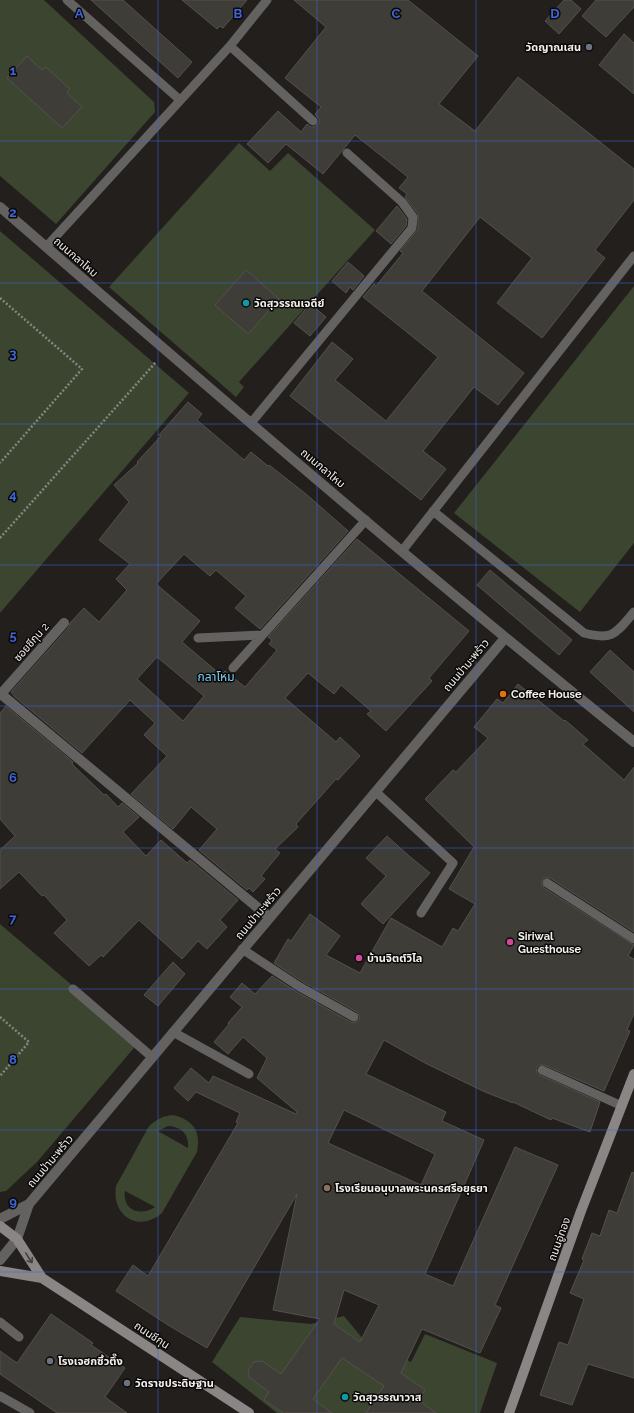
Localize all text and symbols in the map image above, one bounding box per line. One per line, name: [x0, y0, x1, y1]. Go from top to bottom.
text: A: [75, 6, 84, 21]
text: B: [234, 6, 243, 21]
text: C: [392, 6, 401, 21]
text: D: [550, 6, 560, 21]
place label: วัดญาณเสน: [526, 41, 581, 54]
marker: วัดญาณเสน: [584, 42, 594, 52]
text: 1: [10, 63, 17, 78]
text: 2: [9, 205, 17, 220]
street label: ถนนกลาโหม: [51, 235, 100, 280]
place label: วัดสุวรรณเจดีย์: [254, 297, 324, 310]
marker: วัดสุวรรณเจดีย์: [241, 298, 251, 308]
text: 3: [9, 346, 17, 361]
street label: ถนนกลาโหม: [298, 446, 348, 491]
text: 4: [9, 487, 17, 502]
street label: ซอยชีกุน 2: [11, 620, 52, 664]
text: 5: [9, 628, 17, 643]
street label: ถนนป่ามะพร้าว: [441, 636, 492, 694]
district label: กลาโหม: [197, 670, 235, 684]
place label: Coffee House: [511, 688, 582, 701]
marker: Coffee House: [498, 689, 508, 699]
text: 6: [9, 770, 17, 785]
street label: ถนนป่ามะพร้าว: [233, 884, 284, 942]
text: 7: [9, 911, 17, 926]
place label: Siriwal Guesthouse: [518, 930, 582, 956]
marker: Siriwal Guesthouse: [505, 937, 515, 947]
place label: บ้านจิตต์วิไล: [367, 952, 422, 965]
marker: บ้านจิตต์วิไล: [354, 953, 364, 963]
text: 8: [9, 1052, 17, 1067]
street label: ถนนป่ามะพร้าว: [25, 1132, 76, 1190]
place label: โรงเรียนอนุบาลพระนครศรีอยุธยา: [335, 1182, 488, 1195]
marker: โรงเรียนอนุบาลพระนครศรีอยุธยา: [322, 1183, 332, 1193]
text: 9: [9, 1194, 17, 1209]
street label: ถนนอู่ทอง: [546, 1216, 573, 1263]
one-way arrow: [26, 1252, 34, 1264]
street label: ถนนชีกุน: [132, 1319, 172, 1352]
place label: โรงเจฮกซิ้วตึ๊ง: [58, 1353, 123, 1368]
marker: โรงเจฮกซิ้วตึ๊ง: [45, 1356, 55, 1366]
place label: วัดราชประดิษฐาน: [135, 1377, 214, 1390]
marker: วัดราชประดิษฐาน: [122, 1378, 132, 1388]
place label: วัดสุวรรณาวาส: [353, 1391, 422, 1404]
marker: วัดสุวรรณาวาส: [340, 1392, 350, 1402]

